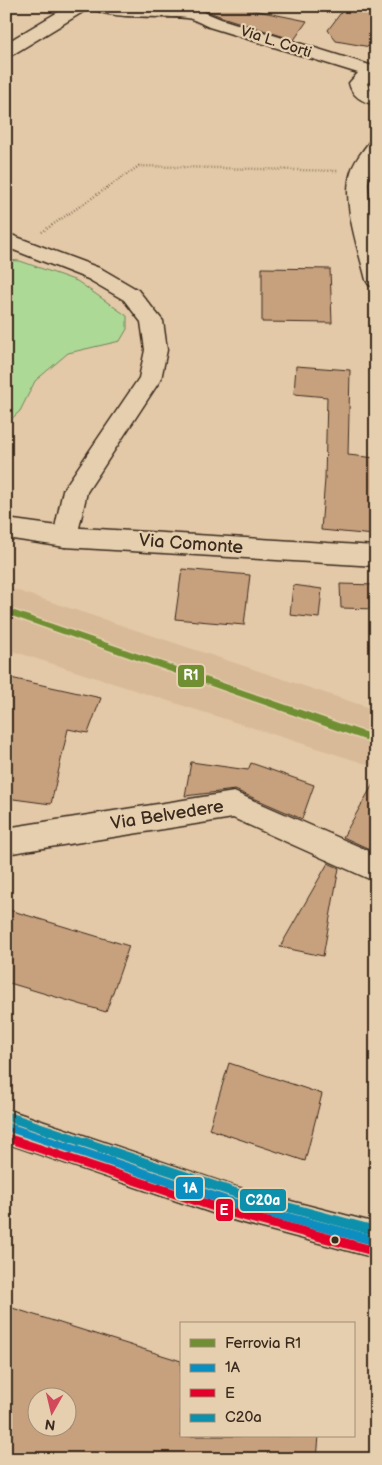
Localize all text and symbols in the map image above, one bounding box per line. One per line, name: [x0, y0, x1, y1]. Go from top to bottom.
street label: Via L. Corti: [238, 22, 314, 62]
street label: Via Comonte: [138, 530, 244, 558]
line badge: R1: [177, 664, 205, 688]
text: R1: [183, 667, 199, 684]
street label: Via Belvedere: [109, 796, 225, 834]
line badge: 1A: [175, 1176, 204, 1200]
text: 1A: [183, 1180, 198, 1197]
line badge: C20a: [239, 1188, 287, 1212]
text: C20a: [246, 1192, 280, 1209]
line badge: E: [215, 1198, 234, 1222]
text: E: [219, 1202, 229, 1219]
unlabelled marker: [330, 1235, 340, 1245]
legend: [180, 1322, 354, 1438]
text: Ferrovia R1: [225, 1334, 301, 1353]
text: 1A: [225, 1358, 241, 1377]
text: E: [225, 1384, 235, 1403]
north arrow: [28, 1388, 78, 1438]
text: C20a: [225, 1408, 262, 1427]
text: N: [44, 1415, 57, 1434]

